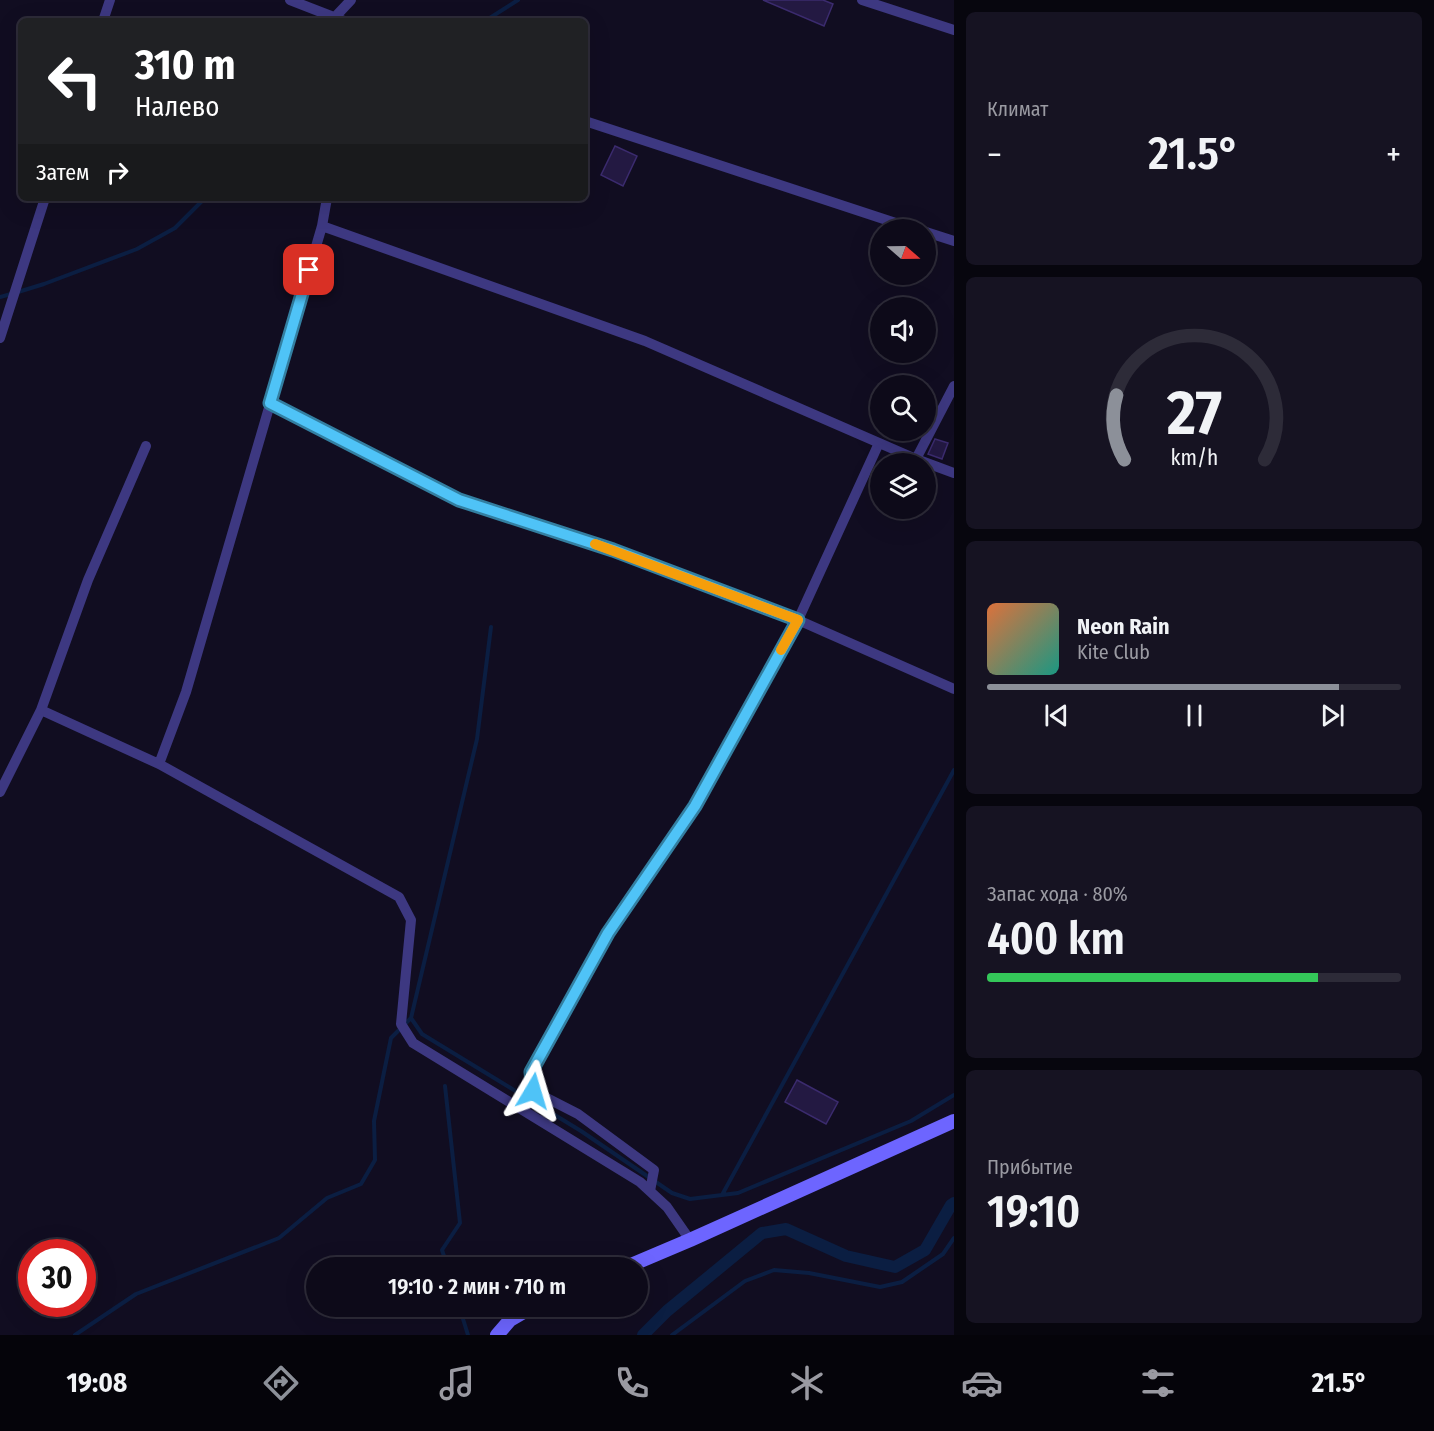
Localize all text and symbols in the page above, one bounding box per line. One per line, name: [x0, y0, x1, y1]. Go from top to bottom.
text: 310 m: [135, 40, 236, 90]
icon: left: [36, 42, 114, 120]
text: Налево: [135, 91, 219, 123]
text: Климат: [987, 97, 1048, 121]
text: 21.5°: [1148, 127, 1240, 181]
text: −: [987, 135, 1002, 175]
text: +: [1386, 135, 1401, 175]
icon: right: [101, 156, 134, 189]
text: Затем: [36, 159, 89, 186]
north arrow: [870, 219, 936, 285]
map controls: [870, 219, 936, 519]
pin: [283, 244, 334, 295]
icon: arrive: [292, 253, 325, 286]
button: sound: [870, 297, 936, 363]
button: search: [870, 375, 936, 441]
text: 27: [1165, 376, 1222, 451]
text: km/h: [1170, 445, 1218, 471]
button: layers: [870, 453, 936, 519]
text: Neon Rain: [1077, 613, 1170, 640]
text: Kite Club: [1077, 640, 1150, 664]
icon: previous: [1040, 699, 1073, 732]
icon: pause: [1178, 699, 1211, 732]
icon: next: [1316, 699, 1349, 732]
text: Запас хода · 80%: [987, 882, 1128, 906]
text: 400 km: [987, 912, 1125, 966]
position arrow: [501, 1059, 565, 1123]
text: Прибытие: [987, 1155, 1073, 1179]
text: 19:10: [987, 1185, 1080, 1239]
speed limit sign: 30: [18, 1239, 96, 1317]
text: 19:10 · 2 мин · 710 m: [388, 1273, 566, 1300]
icon: directions: [260, 1362, 302, 1404]
icon: music: [436, 1362, 478, 1404]
icon: phone: [611, 1362, 653, 1404]
icon: climate: [786, 1362, 828, 1404]
icon: car: [961, 1362, 1003, 1404]
icon: filters: [1137, 1362, 1179, 1404]
text: 19:08: [67, 1367, 127, 1399]
text: 21.5°: [1312, 1367, 1367, 1399]

